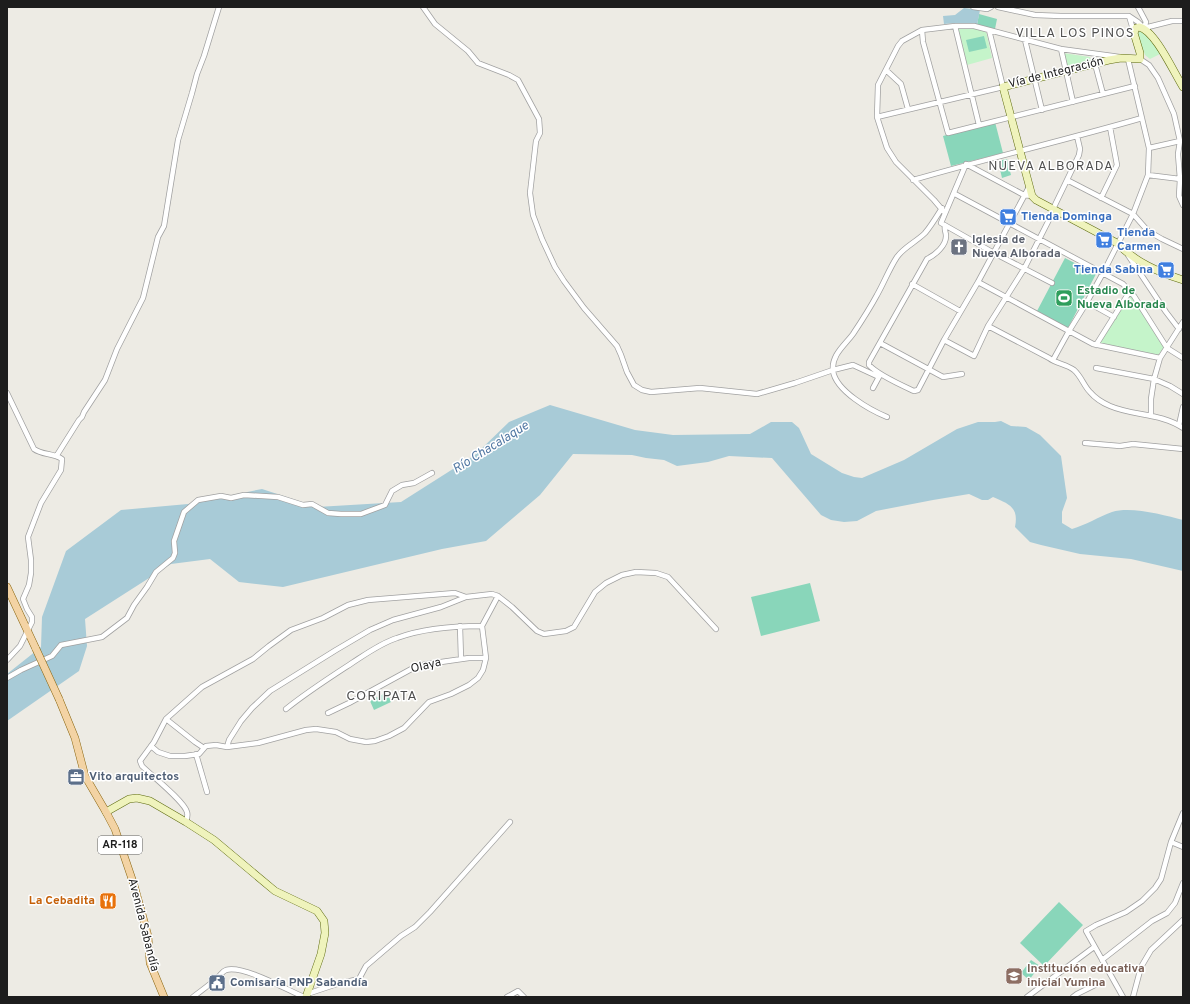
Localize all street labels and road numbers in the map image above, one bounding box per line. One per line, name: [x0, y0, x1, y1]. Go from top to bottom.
street label: Vía de Integración: [1007, 53, 1105, 93]
street label: Olaya: [409, 655, 443, 677]
road number: AR-118: [98, 836, 142, 854]
street label: Avenida Sabandía: [124, 877, 162, 973]

